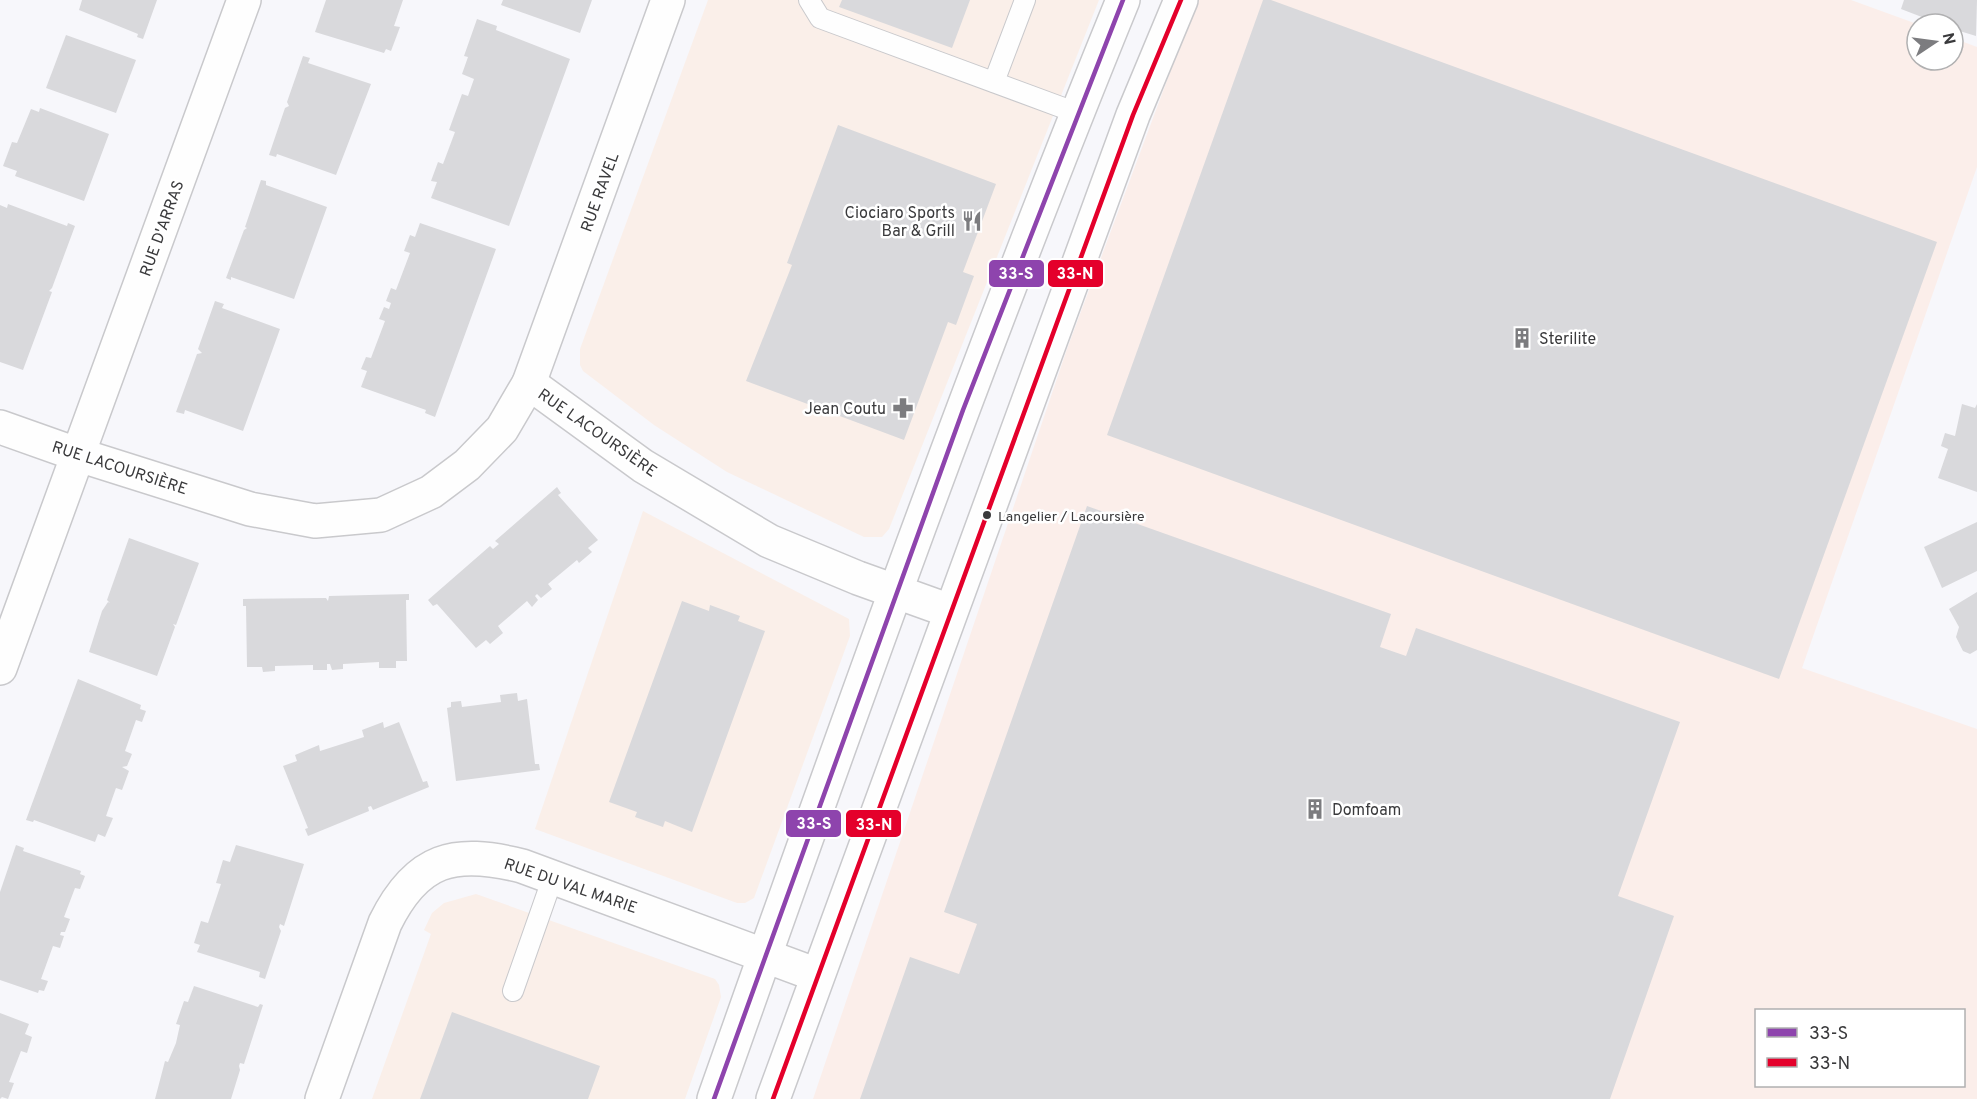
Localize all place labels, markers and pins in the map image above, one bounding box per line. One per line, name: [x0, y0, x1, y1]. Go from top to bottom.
place label: Ciociaro Sports Bar & Grill: [845, 204, 955, 242]
restaurant icon: Ciociaro Sports Bar & Grill: [960, 209, 984, 233]
building icon: Sterilite: [1510, 326, 1534, 350]
place label: Sterilite: [1539, 330, 1596, 350]
pharmacy icon: Jean Coutu: [891, 396, 915, 420]
place label: Jean Coutu: [804, 400, 886, 420]
marker: Langelier / Lacoursière: [981, 509, 993, 521]
place label: Langelier / Lacoursière: [998, 509, 1144, 526]
building icon: Domfoam: [1303, 797, 1327, 821]
place label: Domfoam: [1332, 801, 1401, 821]

